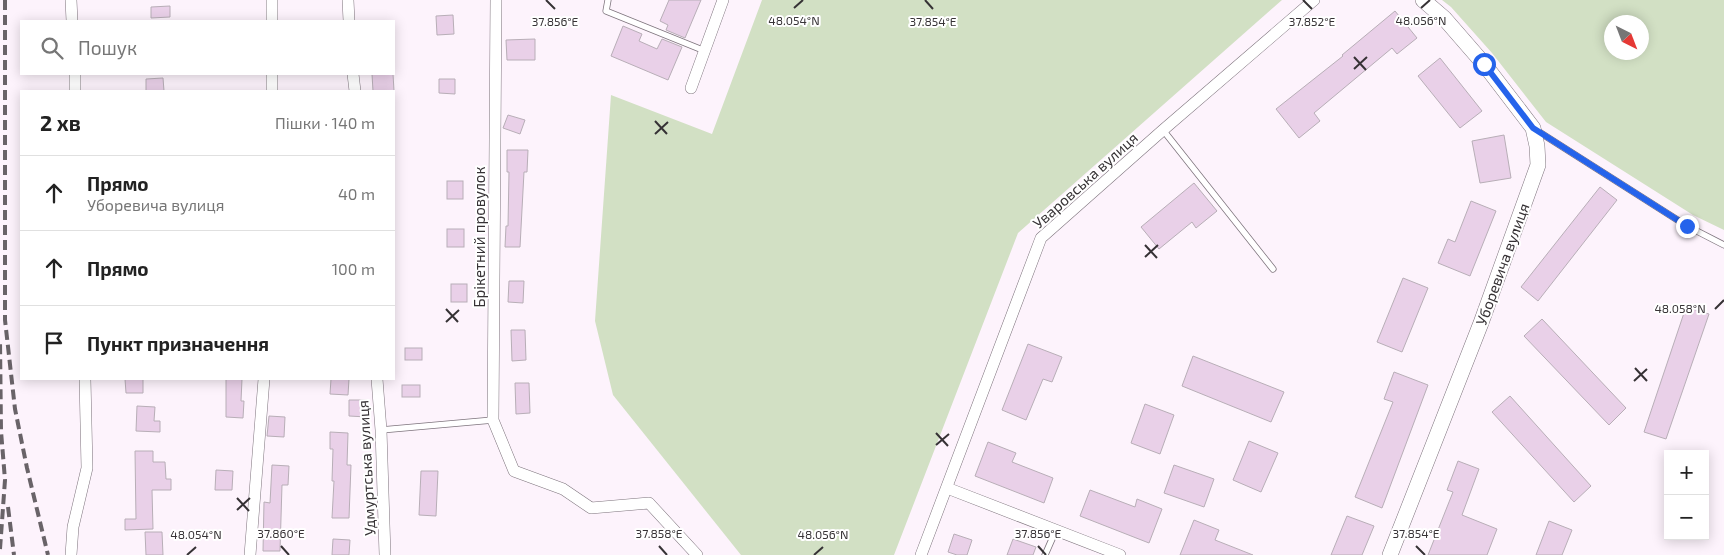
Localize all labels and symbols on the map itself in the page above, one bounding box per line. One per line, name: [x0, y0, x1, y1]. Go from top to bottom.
text: 48.054°N: [768, 13, 820, 27]
text: 48.056°N: [1396, 13, 1446, 27]
text: 37.856°E: [532, 14, 579, 28]
text: 37.854°E: [909, 14, 957, 28]
text: 37.852°E: [1289, 14, 1336, 28]
north arrow: [1604, 15, 1649, 60]
route start: [1473, 53, 1496, 76]
street label: Уваровська вулиця: [1029, 128, 1142, 233]
street label: Брiкетний провулок: [470, 167, 489, 307]
street label: Уборевича вулиця: [1472, 200, 1533, 328]
route end: [1676, 215, 1699, 238]
text: 48.058°N: [1654, 301, 1706, 315]
street label: Удмуртська вулиця: [353, 400, 380, 536]
text: 37.860°E: [257, 526, 305, 540]
text: 37.858°E: [635, 526, 683, 540]
text: 37.856°E: [1015, 526, 1062, 540]
text: 37.854°E: [1392, 526, 1440, 540]
text: 48.054°N: [170, 527, 222, 541]
text: 48.056°N: [798, 527, 848, 541]

